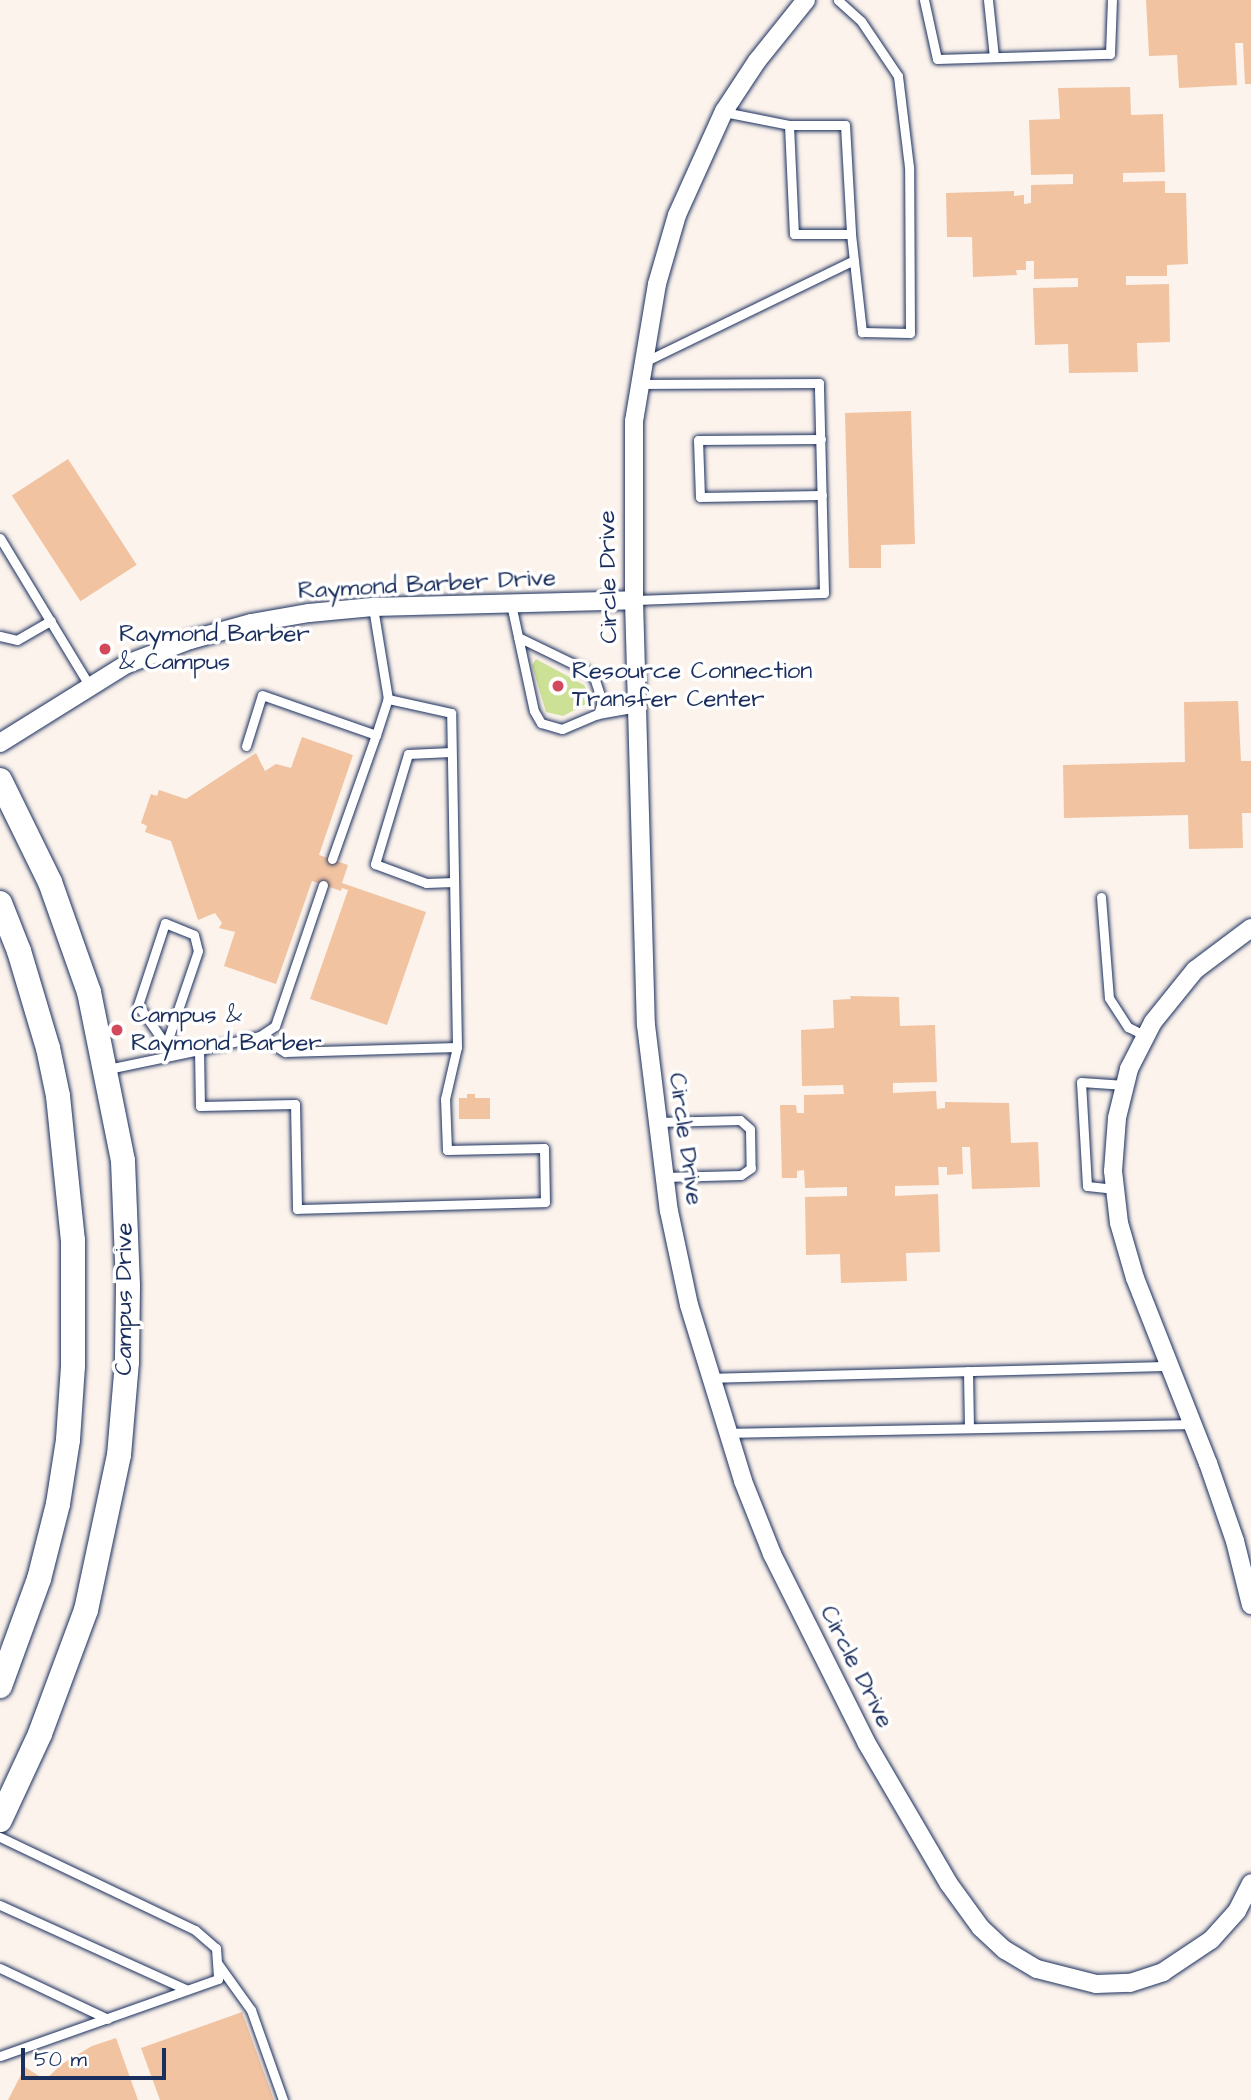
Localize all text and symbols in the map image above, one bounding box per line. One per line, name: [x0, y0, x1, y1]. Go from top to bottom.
street label: Circle Drive: [593, 510, 625, 644]
street label: Raymond Barber Drive: [297, 564, 557, 606]
place label: Raymond Barber & Campus: [119, 621, 310, 677]
marker: Raymond Barber & Campus: [97, 641, 113, 657]
place label: Resource Connection Transfer Center: [572, 658, 812, 714]
marker: Resource Connection Transfer Center: [550, 678, 566, 694]
place label: Campus & Raymond Barber: [131, 1002, 322, 1058]
marker: Campus & Raymond Barber: [109, 1022, 125, 1038]
street label: Circle Drive: [661, 1071, 709, 1207]
street label: Campus Drive: [111, 1223, 139, 1375]
street label: Circle Drive: [813, 1601, 899, 1733]
scale bar: [24, 2034, 170, 2078]
text: 50 m: [34, 2045, 87, 2074]

